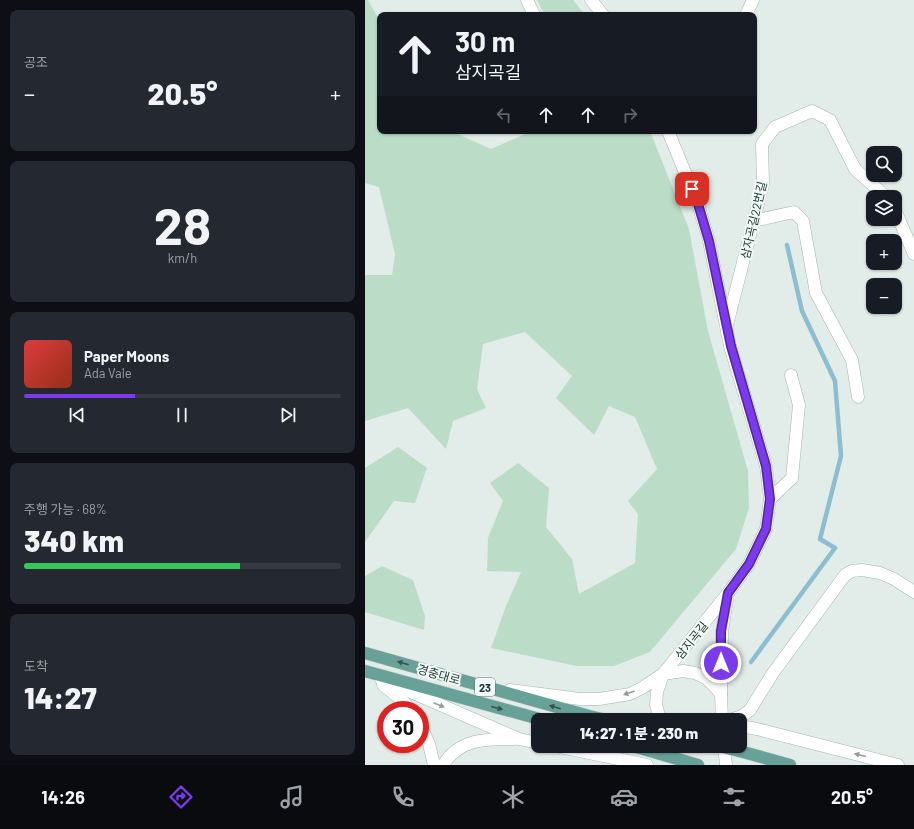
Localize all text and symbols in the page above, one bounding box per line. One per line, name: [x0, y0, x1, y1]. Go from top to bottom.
text: 30 m: [455, 24, 515, 58]
icon: ahead: [389, 28, 441, 80]
text: 공조: [24, 54, 48, 70]
text: 삼지곡길: [455, 61, 521, 83]
text: 20.5°: [148, 75, 217, 111]
text: −: [24, 80, 35, 106]
text: +: [330, 80, 341, 106]
icon: left: [493, 104, 515, 126]
icon: ahead: [535, 104, 557, 126]
icon: ahead: [577, 104, 599, 126]
icon: right: [619, 104, 641, 126]
map controls: [866, 146, 902, 314]
button: search: [866, 146, 902, 182]
pin: [675, 172, 709, 206]
icon: arrive: [681, 178, 703, 200]
street label: 삼자곡길22번길: [737, 180, 769, 260]
button: layers: [866, 190, 902, 226]
text: 28: [154, 193, 211, 255]
button: +: [866, 234, 902, 270]
text: km/h: [168, 250, 197, 266]
button: −: [866, 278, 902, 314]
text: Paper Moons: [84, 347, 169, 365]
text: Ada Vale: [84, 365, 132, 381]
icon: previous: [66, 404, 88, 426]
icon: pause: [171, 404, 193, 426]
icon: next: [277, 404, 299, 426]
text: 주행 가능 · 68%: [24, 501, 107, 517]
text: 340 km: [24, 522, 124, 558]
street label: 삼지곡길: [672, 618, 710, 662]
position arrow: [700, 642, 742, 684]
text: 도착: [24, 658, 48, 674]
one-way arrow: [396, 660, 408, 666]
street label: 경충대로: [416, 661, 462, 687]
road number: 23: [475, 678, 495, 696]
text: 14:27: [24, 679, 97, 715]
one-way arrow: [623, 691, 635, 697]
speed limit sign: 30: [377, 701, 429, 753]
one-way arrow: [434, 702, 446, 708]
one-way arrow: [548, 703, 561, 709]
one-way arrow: [491, 705, 503, 711]
text: 14:27 · 1 분 · 230 m: [580, 724, 698, 742]
one-way arrow: [854, 752, 866, 758]
icon: directions: [167, 783, 195, 811]
icon: music: [278, 783, 306, 811]
icon: phone: [389, 783, 417, 811]
icon: climate: [499, 783, 527, 811]
icon: car: [610, 783, 638, 811]
icon: filters: [720, 783, 748, 811]
text: 14:26: [41, 786, 85, 808]
text: 20.5°: [831, 786, 873, 808]

